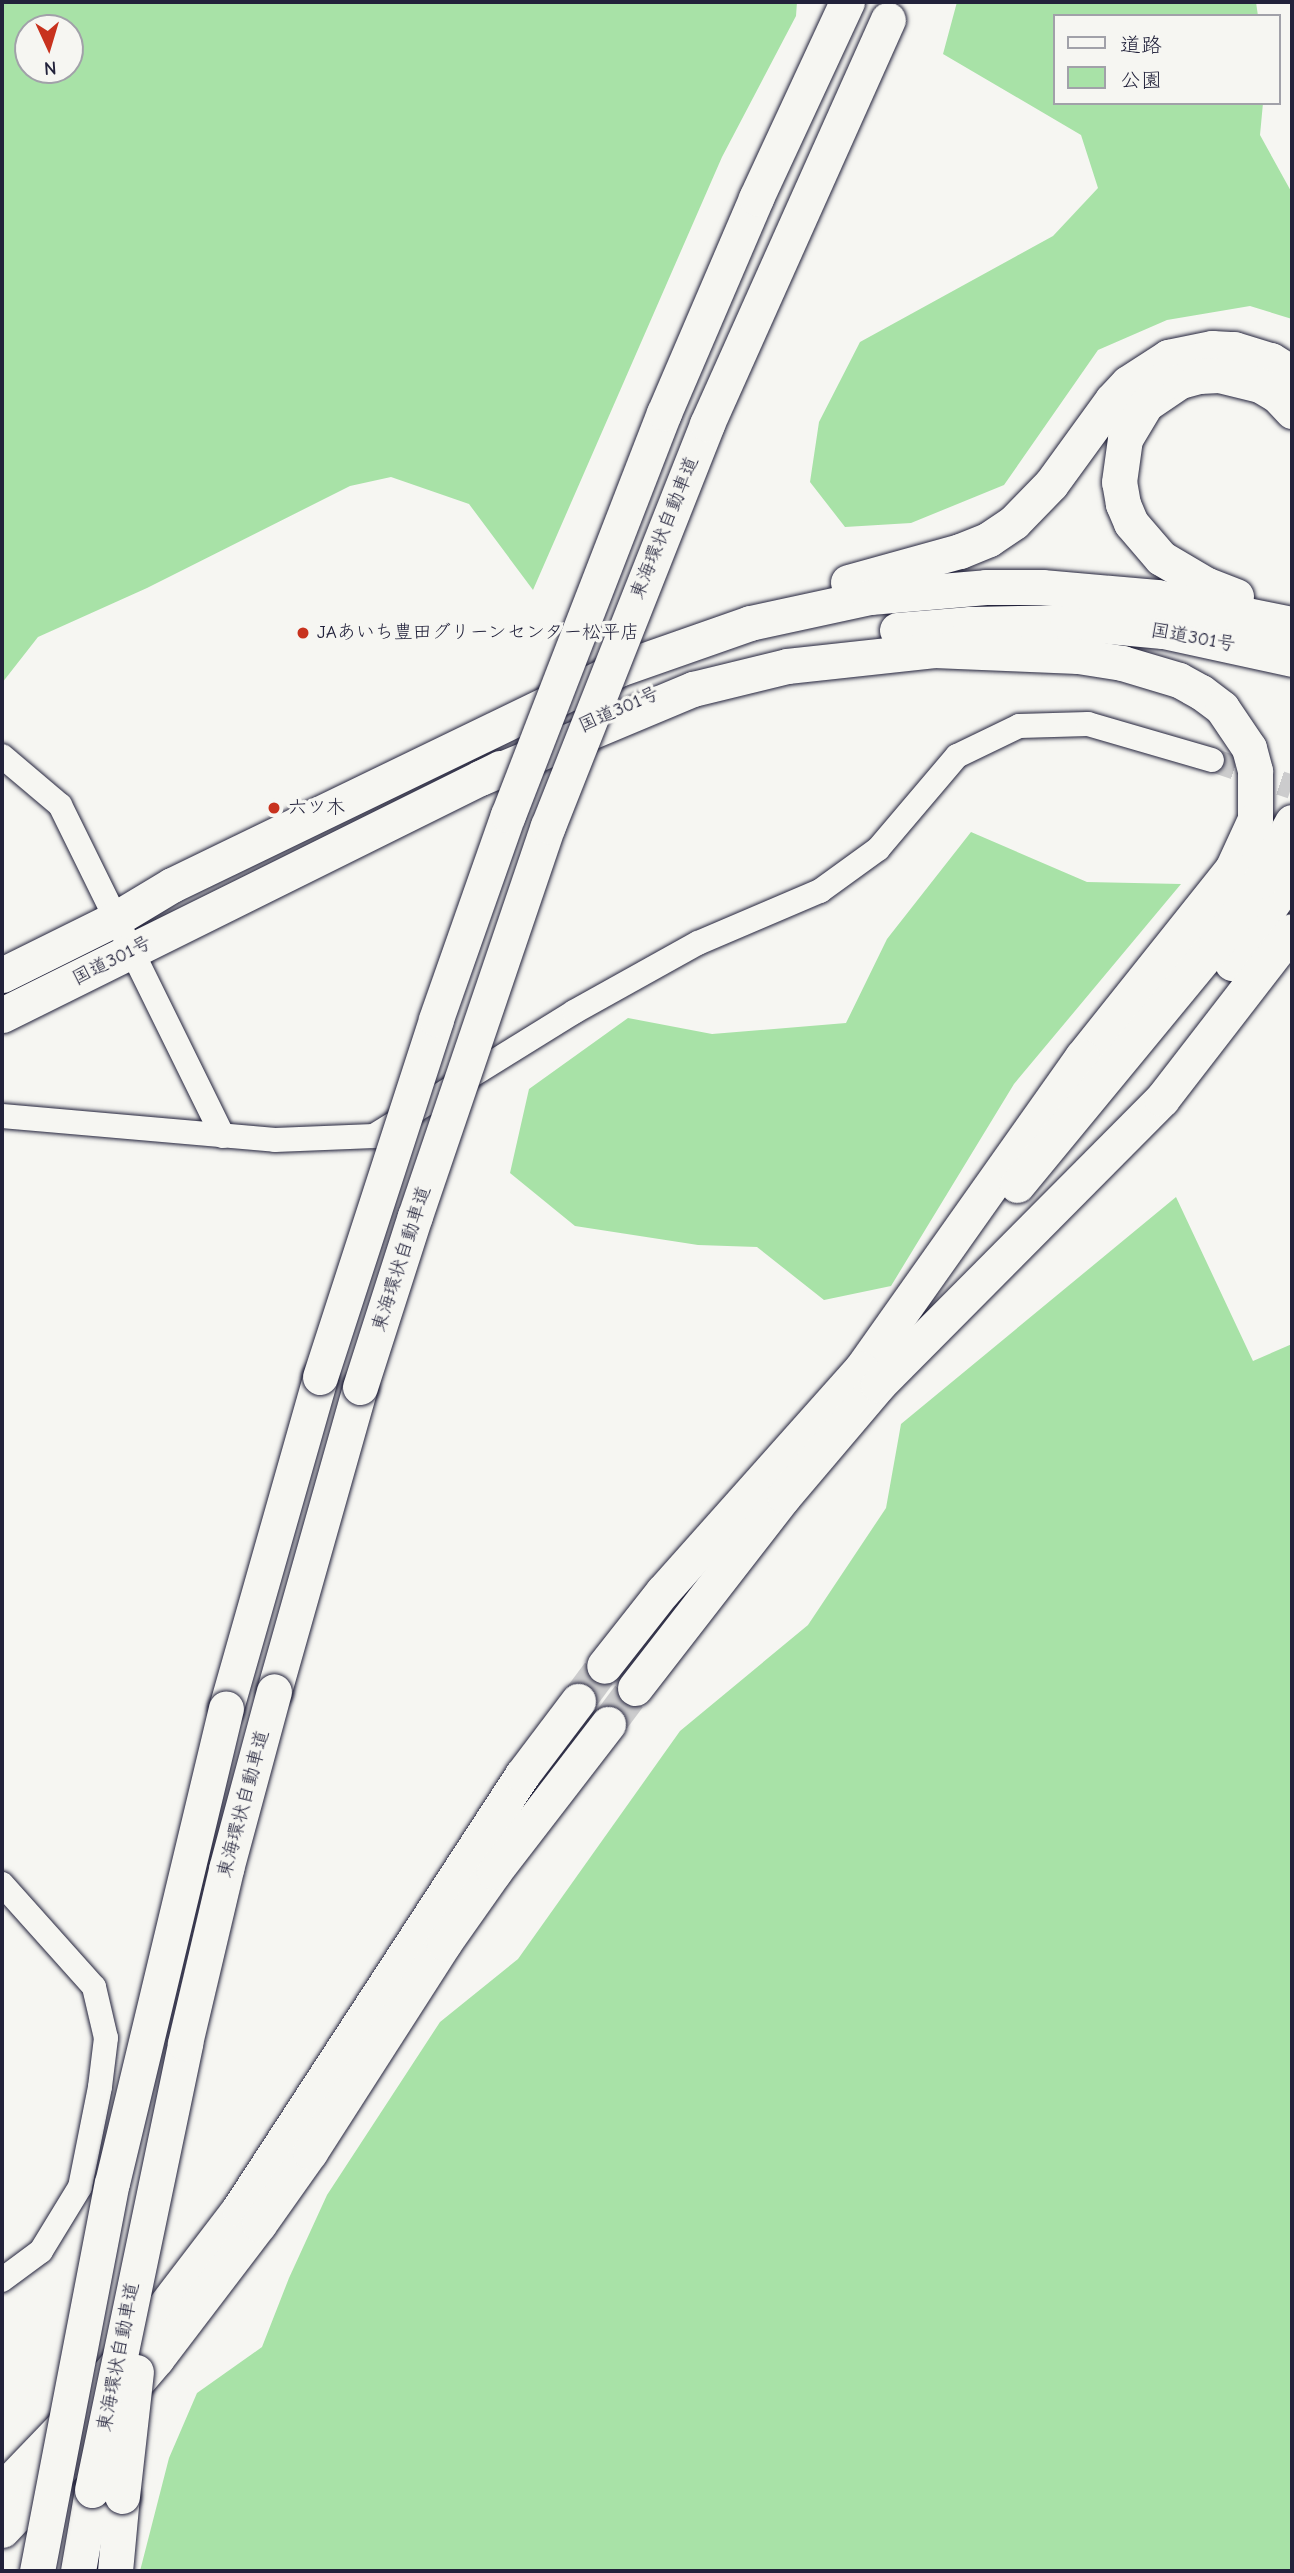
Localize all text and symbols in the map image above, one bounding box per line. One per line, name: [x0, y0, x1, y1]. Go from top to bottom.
north arrow: [14, 14, 84, 84]
legend: [1052, 14, 1280, 105]
text: 道路: [1120, 33, 1162, 57]
text: N: [43, 57, 57, 79]
text: 公園: [1120, 68, 1162, 92]
street label: 東海環状自動車道: [626, 453, 704, 603]
street label: 国道301号: [1149, 619, 1237, 657]
place label: JAあいち豊田グリーンセンター松平店: [317, 622, 641, 644]
marker: JAあいち豊田グリーンセンター松平店: [295, 625, 311, 641]
street label: 国道301号: [575, 682, 663, 738]
place label: 六ツ木: [288, 797, 345, 819]
marker: 六ツ木: [266, 800, 282, 816]
street label: 国道301号: [69, 931, 155, 991]
street label: 東海環状自動車道: [368, 1183, 436, 1335]
street label: 東海環状自動車道: [213, 1728, 275, 1880]
street label: 東海環状自動車道: [93, 2280, 145, 2434]

